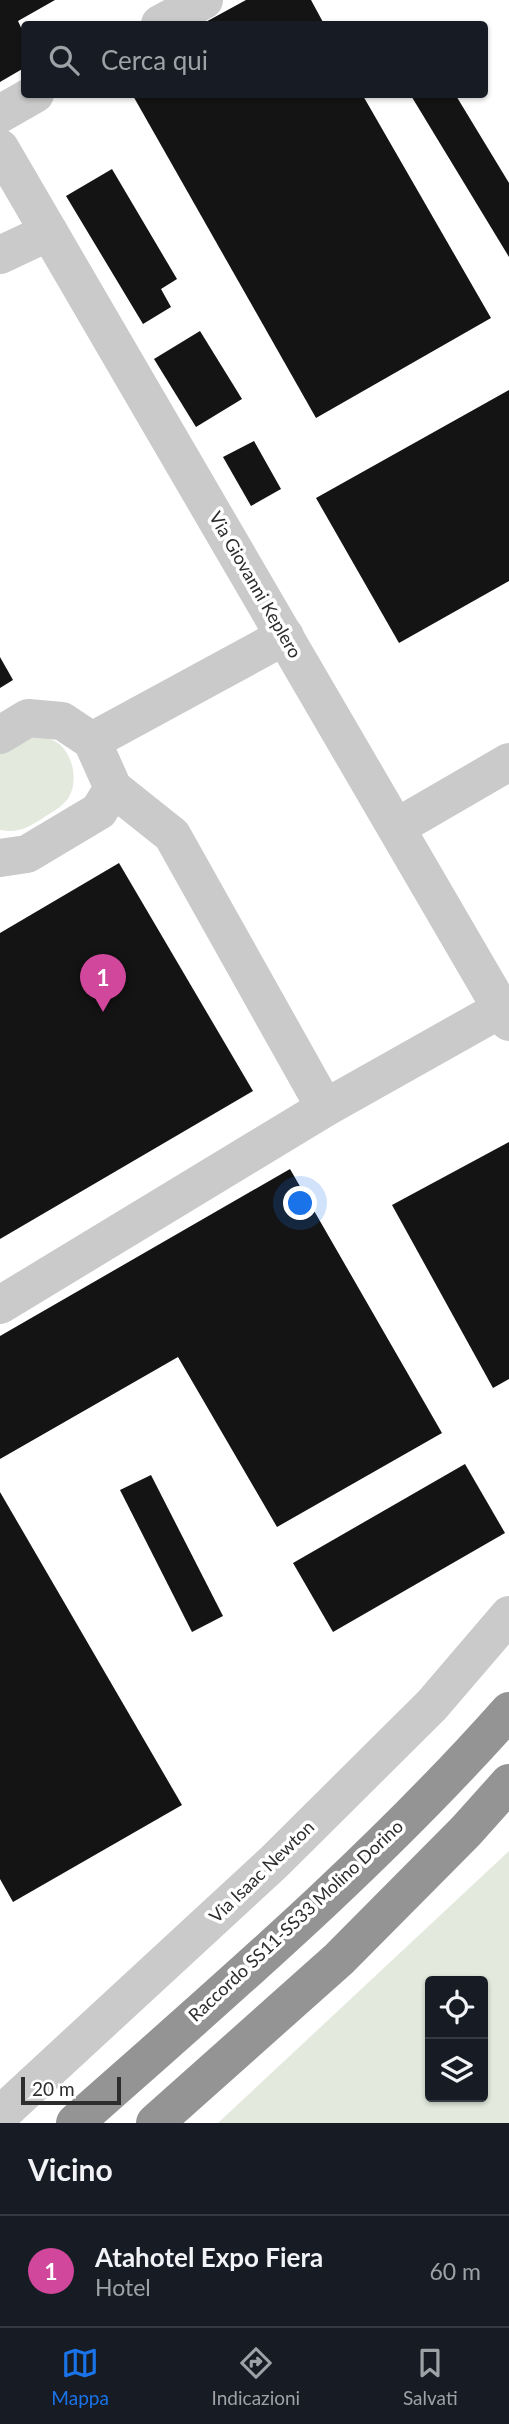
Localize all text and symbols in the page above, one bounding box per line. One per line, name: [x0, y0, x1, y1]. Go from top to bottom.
search box: [21, 21, 488, 98]
icon: search: [45, 41, 83, 79]
text: Cerca qui: [101, 44, 208, 76]
street label: Via Giovanni Keplero: [205, 507, 307, 662]
pin: 1: [80, 954, 126, 1012]
your location: [283, 1186, 317, 1220]
street label: Raccordo SS11-SS33 Molino Dorino: [183, 1815, 407, 2026]
street label: Via Isaac Newton: [204, 1816, 318, 1927]
map controls: [425, 1976, 488, 2102]
button: locate: [425, 1976, 488, 2039]
button: layers: [425, 2039, 488, 2102]
scale bar: [21, 2074, 121, 2106]
text: 20 m: [32, 2077, 75, 2100]
text: Vicino: [28, 2151, 113, 2187]
text: Atahotel Expo Fiera: [95, 2241, 323, 2273]
text: 1: [44, 2257, 58, 2285]
text: 60 m: [430, 2257, 481, 2285]
text: Hotel: [95, 2273, 151, 2301]
tab: Mappa: [51, 2344, 109, 2409]
tab: Indicazioni: [212, 2344, 300, 2409]
tab: Salvati: [403, 2344, 458, 2409]

